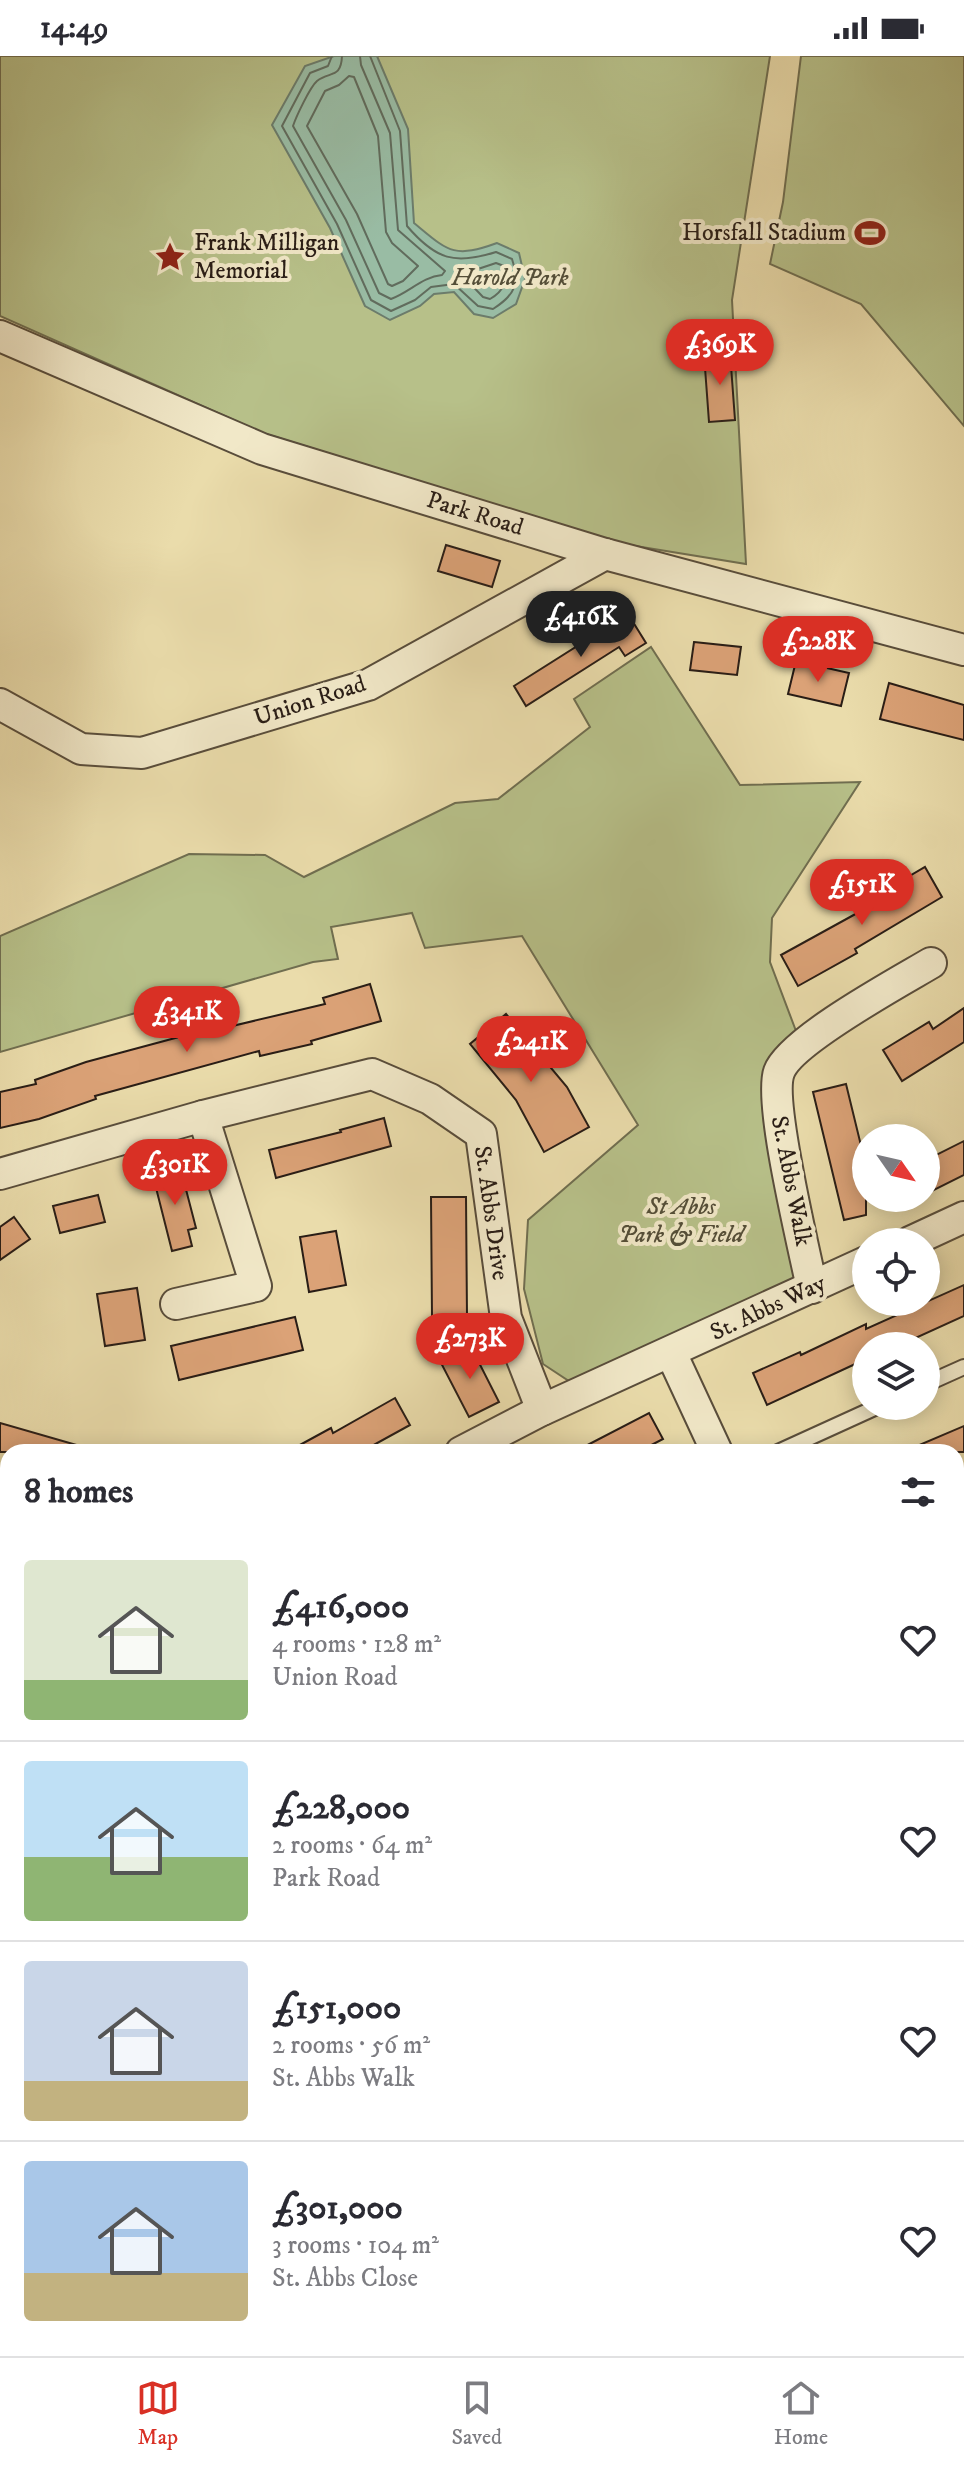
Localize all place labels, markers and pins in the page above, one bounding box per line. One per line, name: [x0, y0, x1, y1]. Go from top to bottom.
sports icon: Horsfall Stadium: [853, 216, 887, 250]
place label: Horsfall Stadium: [682, 218, 846, 248]
place label: Frank Milligan Memorial: [194, 228, 340, 286]
place icon: Frank Milligan Memorial: [153, 240, 187, 274]
pin: £369K: [664, 319, 776, 387]
pin: £416K: [525, 591, 637, 659]
pin: £228K: [762, 616, 874, 684]
pin: £151K: [806, 859, 918, 927]
pin: £341K: [131, 986, 243, 1054]
pin: £241K: [475, 1016, 587, 1084]
pin: £301K: [119, 1139, 231, 1207]
pin: £273K: [414, 1313, 526, 1381]

